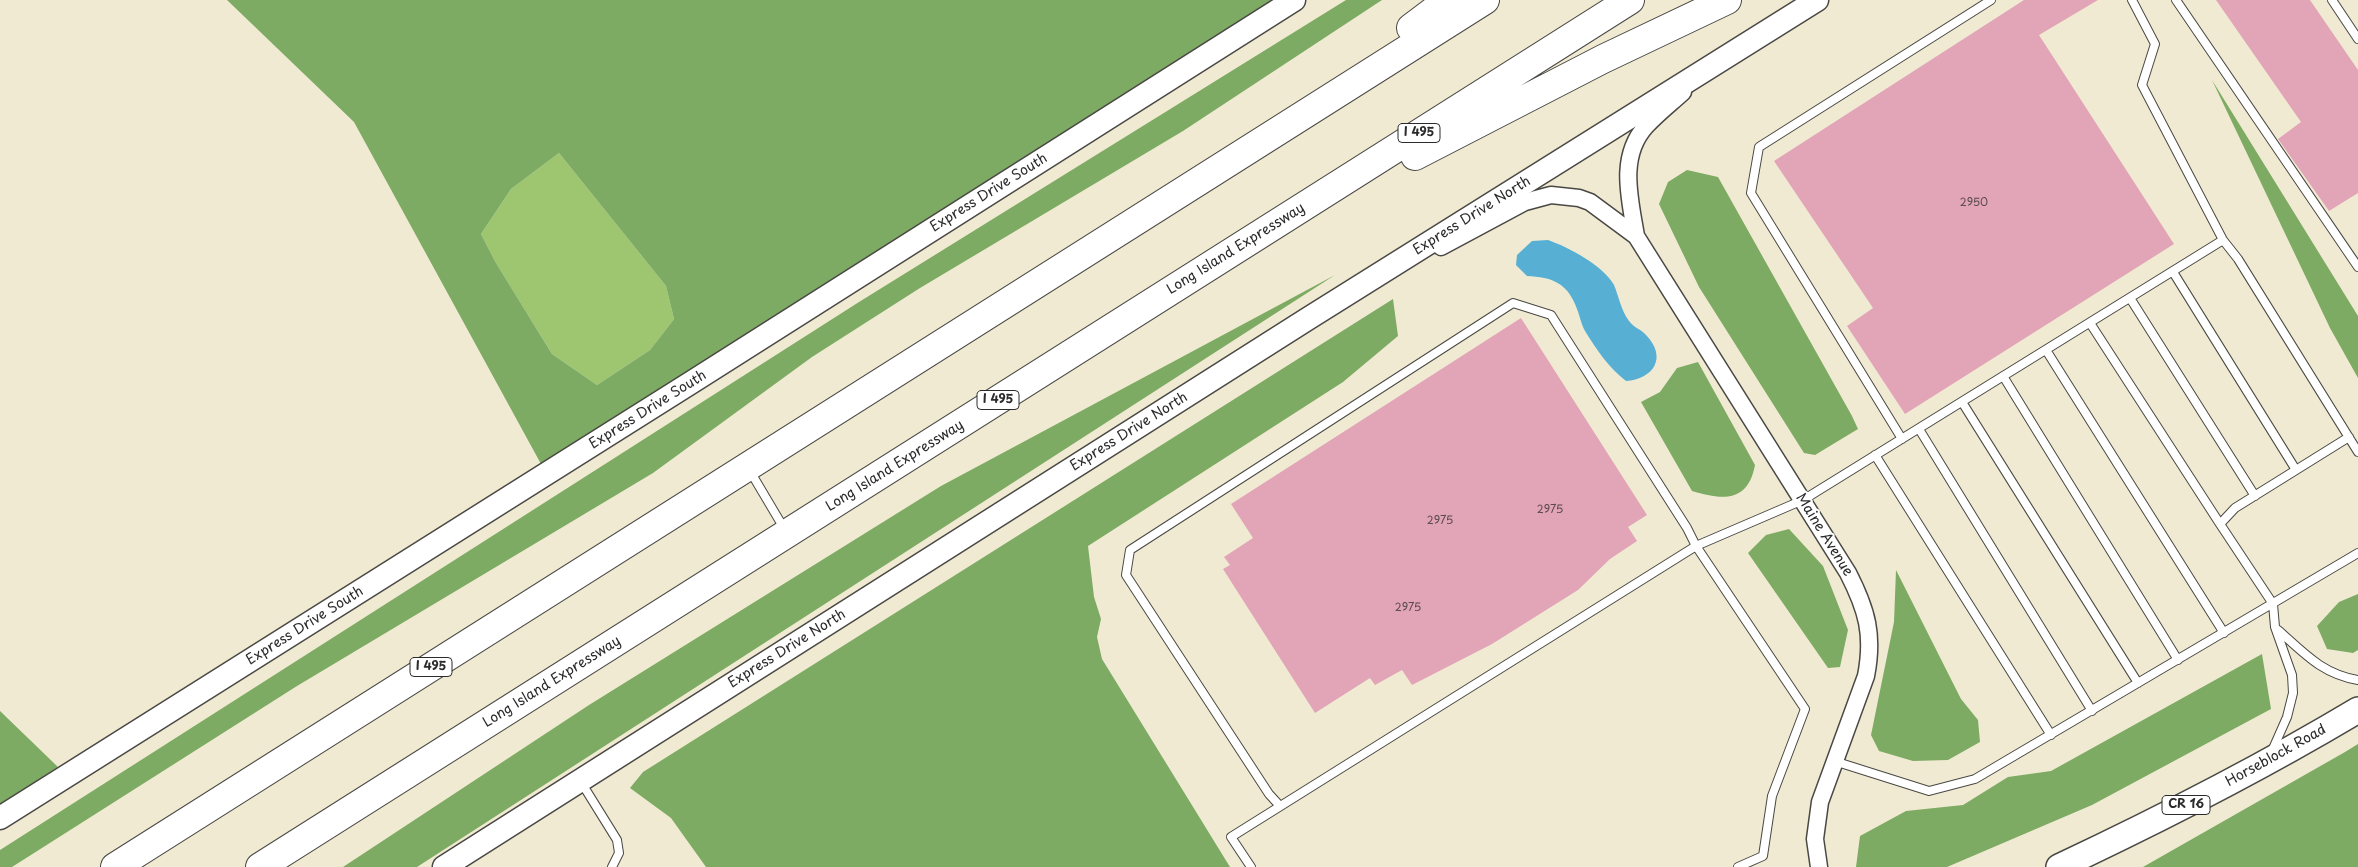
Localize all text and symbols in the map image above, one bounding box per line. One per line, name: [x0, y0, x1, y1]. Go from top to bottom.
road number: I 495: [1398, 124, 1440, 142]
street label: Express Drive South: [927, 150, 1051, 236]
street label: Express Drive North: [1410, 173, 1534, 259]
house number: 2950: [1960, 196, 1988, 210]
street label: Long Island Expressway: [1164, 200, 1308, 298]
street label: Express Drive South: [586, 367, 710, 453]
street label: Express Drive North: [1067, 389, 1191, 475]
road number: I 495: [977, 390, 1019, 410]
street label: Long Island Expressway: [823, 417, 967, 515]
street label: Maine Avenue: [1792, 491, 1856, 579]
house number: 2975: [1537, 503, 1563, 517]
house number: 2975: [1427, 514, 1453, 528]
street label: Express Drive South: [243, 583, 367, 669]
house number: 2975: [1395, 601, 1421, 615]
street label: Express Drive North: [725, 606, 849, 692]
street label: Long Island Expressway: [480, 633, 624, 731]
road number: I 495: [410, 658, 452, 676]
street label: Horseblock Road: [2223, 721, 2329, 791]
road number: CR 16: [2162, 796, 2210, 814]

